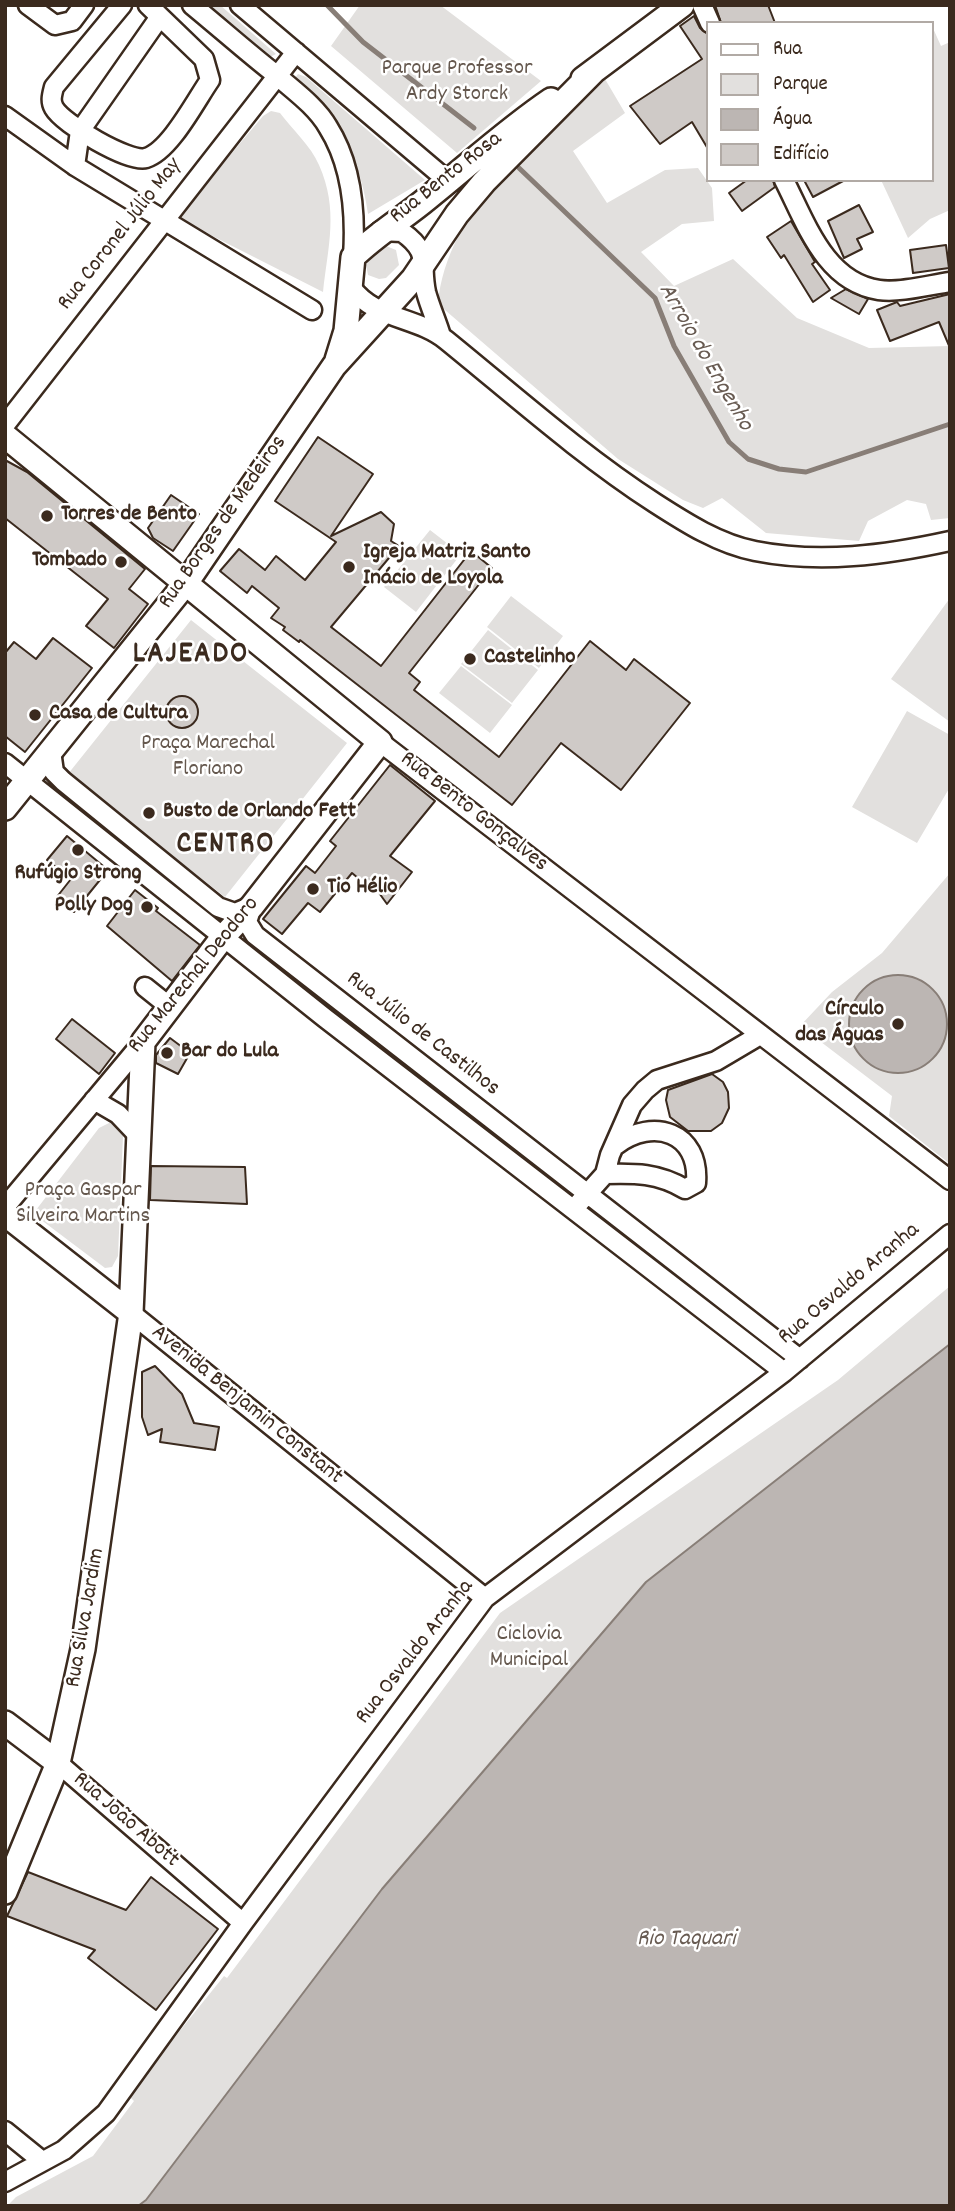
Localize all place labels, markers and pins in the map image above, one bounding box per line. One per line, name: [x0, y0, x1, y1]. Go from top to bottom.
place label: Torres de Bento: [61, 502, 197, 530]
marker: Torres de Bento: [39, 508, 55, 524]
place label: Igreja Matriz Santo Inácio de Loyola: [363, 540, 531, 594]
place label: Tombado: [32, 548, 107, 576]
marker: Tombado: [113, 554, 129, 570]
marker: Igreja Matriz Santo Inácio de Loyola: [341, 559, 357, 575]
place label: Castelinho: [484, 645, 576, 673]
marker: Castelinho: [462, 651, 478, 667]
place label: Casa de Cultura: [49, 701, 188, 729]
marker: Casa de Cultura: [27, 707, 43, 723]
place label: Busto de Orlando Fett: [163, 799, 356, 827]
marker: Busto de Orlando Fett: [141, 805, 157, 821]
marker: Rufúgio Strong: [70, 842, 86, 858]
place label: Rufúgio Strong: [14, 861, 142, 889]
place label: Tio Hélio: [327, 875, 398, 903]
marker: Tio Hélio: [305, 881, 321, 897]
place label: Polly Dog: [55, 893, 133, 921]
marker: Polly Dog: [139, 899, 155, 915]
place label: Círculo das Águas: [795, 997, 884, 1051]
marker: Círculo das Águas: [890, 1016, 906, 1032]
place label: Bar do Lula: [181, 1039, 278, 1067]
marker: Bar do Lula: [159, 1045, 175, 1061]

